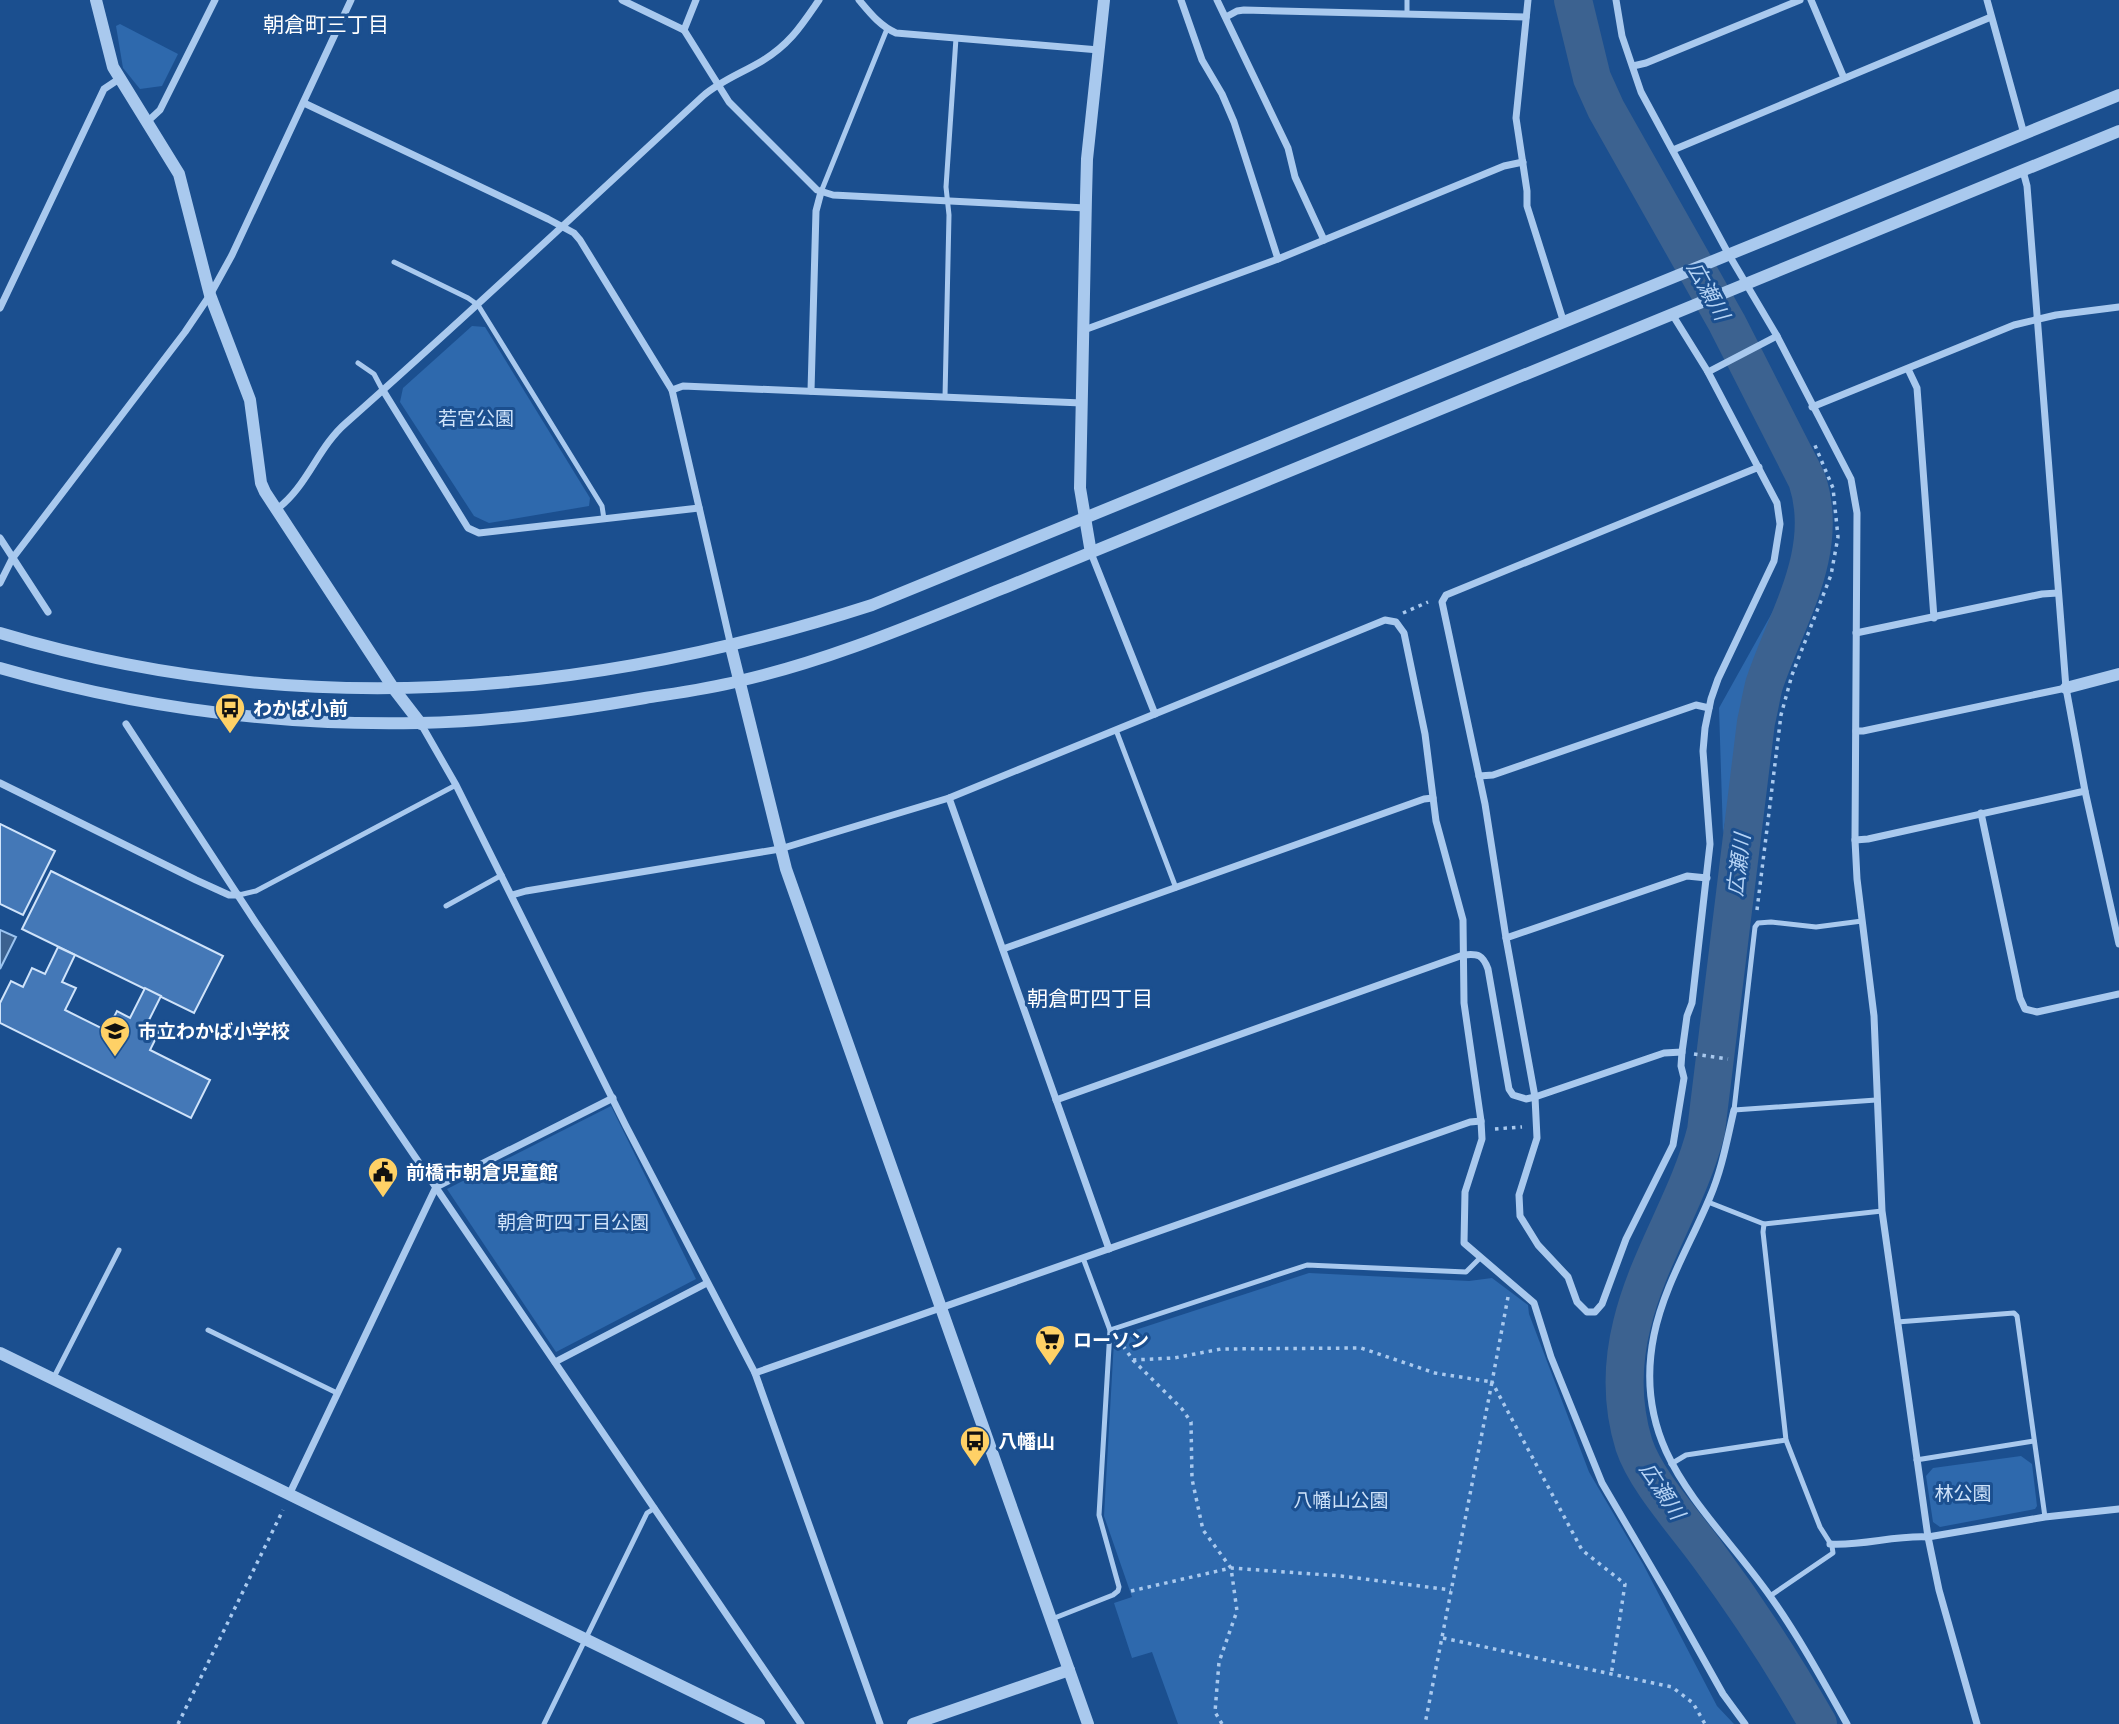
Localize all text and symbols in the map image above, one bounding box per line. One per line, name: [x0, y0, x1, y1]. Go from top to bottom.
district label: 朝倉町三丁目: [263, 12, 389, 37]
water label: 広瀬川: [1682, 257, 1736, 326]
park label: 若宮公園: [438, 407, 514, 430]
bus stop icon: わかば小前: [213, 691, 247, 735]
place label: わかば小前: [253, 697, 348, 720]
water label: 広瀬川: [1722, 830, 1755, 898]
district label: 朝倉町四丁目: [1027, 986, 1153, 1011]
school or university icon: 市立わかば小学校: [98, 1014, 132, 1058]
place label: 市立わかば小学校: [138, 1020, 290, 1043]
public building icon: 前橋市朝倉児童館: [366, 1155, 400, 1199]
place label: 前橋市朝倉児童館: [406, 1161, 558, 1184]
park label: 朝倉町四丁目公園: [497, 1211, 649, 1234]
supermarket icon: ローソン: [1033, 1323, 1067, 1367]
place label: ローソン: [1073, 1329, 1149, 1352]
bus stop icon: 八幡山: [958, 1424, 992, 1468]
place label: 八幡山: [998, 1430, 1055, 1453]
water label: 広瀬川: [1635, 1458, 1691, 1526]
park label: 林公園: [1934, 1482, 1992, 1505]
park label: 八幡山公園: [1293, 1489, 1389, 1512]

